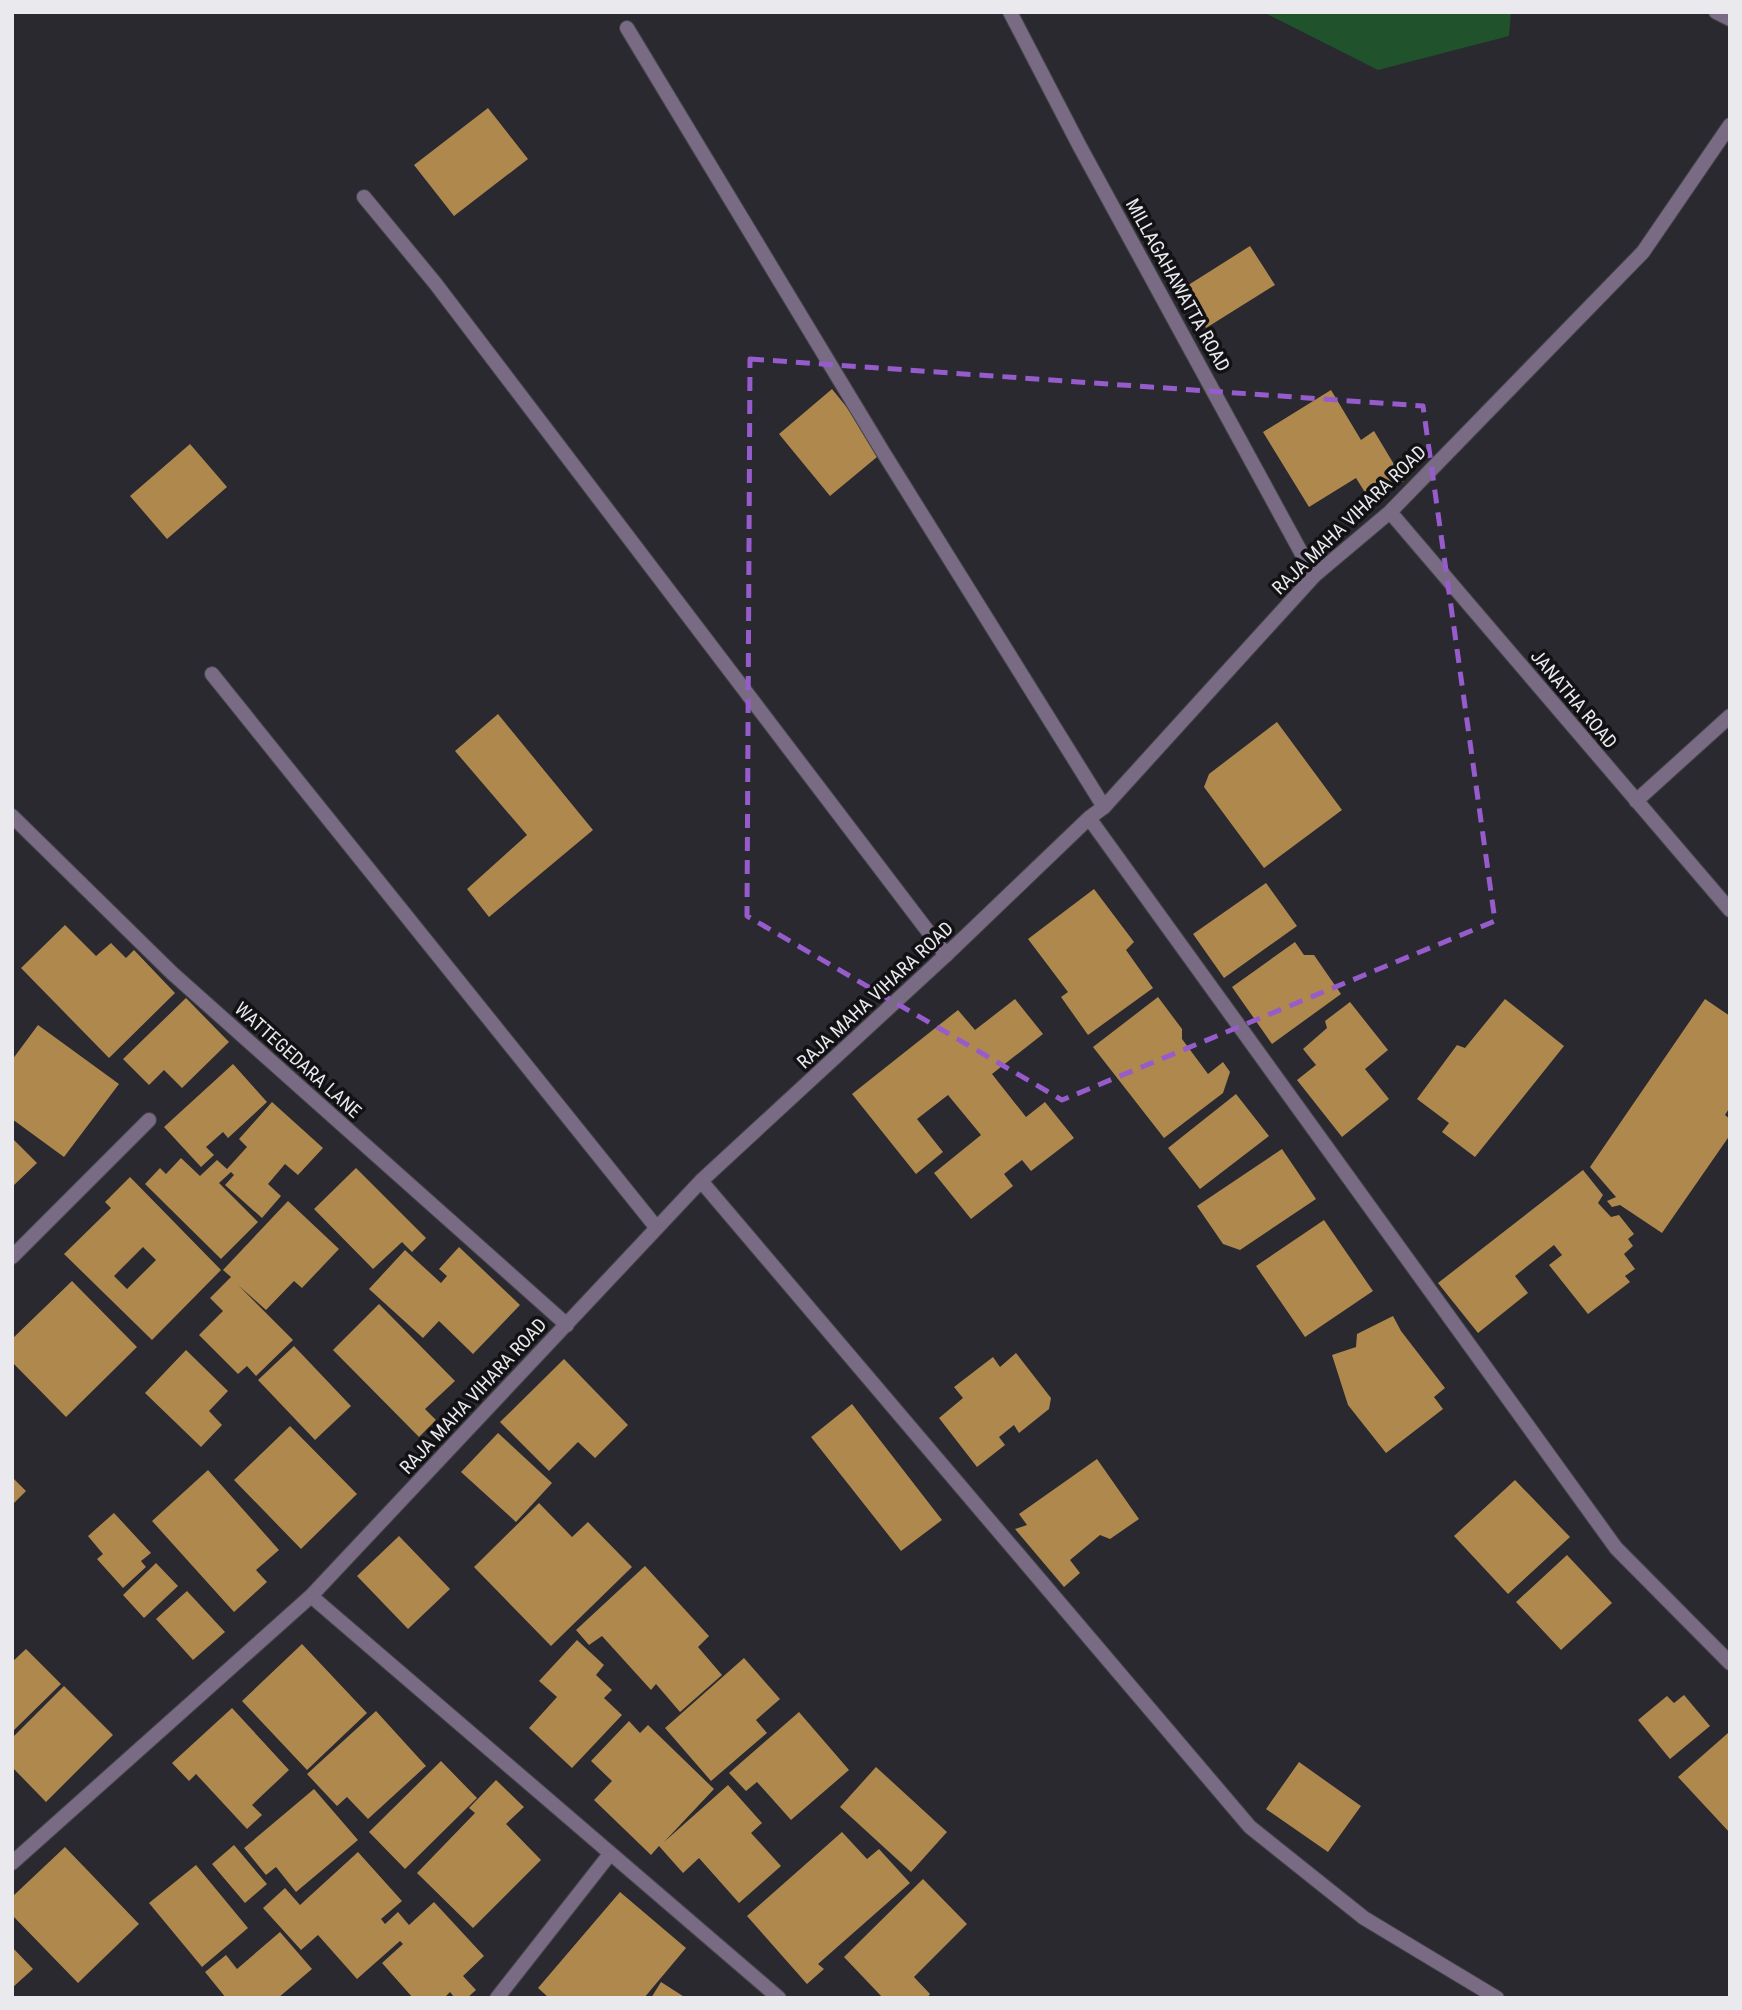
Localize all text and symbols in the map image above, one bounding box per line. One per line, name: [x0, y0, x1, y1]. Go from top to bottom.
street label: MILLAGAHAWATTA ROAD: [1121, 195, 1235, 375]
street label: RAJA MAHA VIHARA ROAD: [1267, 441, 1431, 599]
street label: JANATHA ROAD: [1526, 645, 1622, 753]
street label: RAJA MAHA VIHARA ROAD: [792, 917, 958, 1073]
street label: WATTEGEDARA LANE: [230, 997, 366, 1123]
street label: RAJA MAHA VIHARA ROAD: [395, 1313, 551, 1479]

